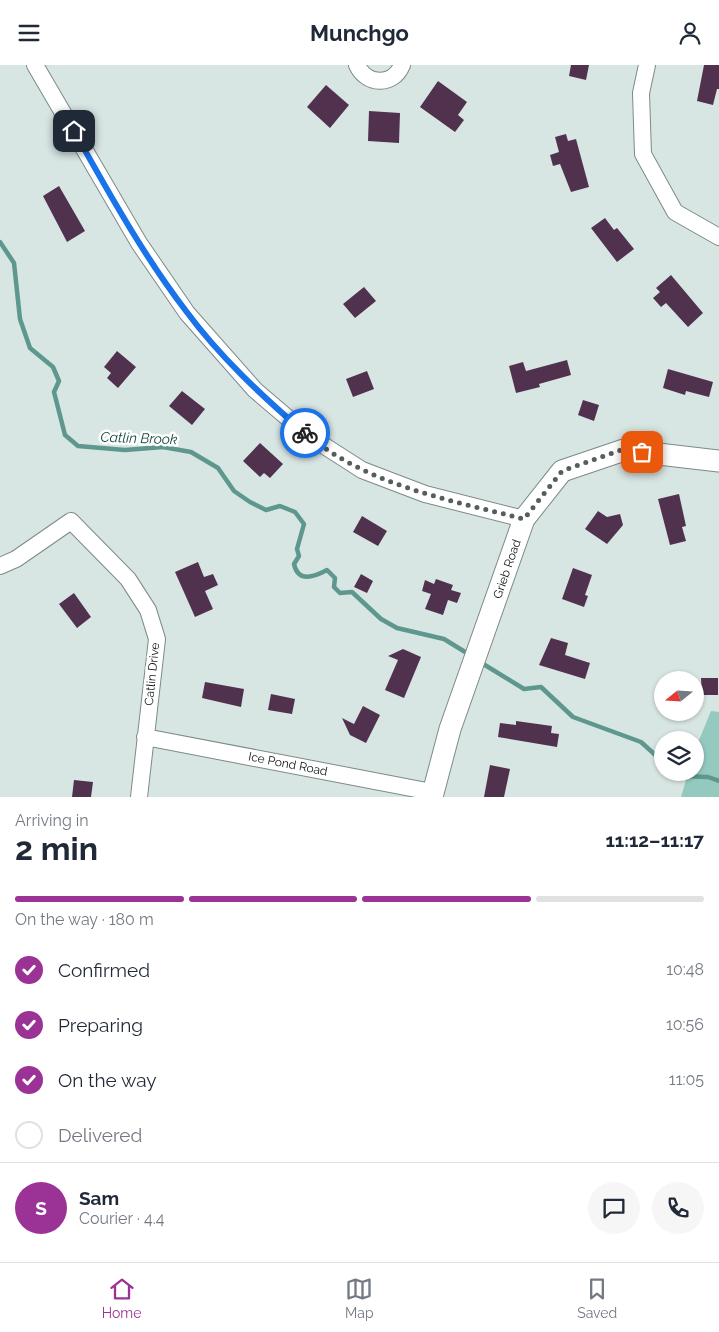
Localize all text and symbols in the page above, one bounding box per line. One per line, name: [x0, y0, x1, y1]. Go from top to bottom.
icon: menu: [15, 19, 43, 47]
icon: person: [676, 19, 704, 47]
text: Munchgo: [310, 20, 409, 46]
pin: [53, 110, 95, 152]
icon: home: [60, 117, 88, 145]
courier: [280, 408, 330, 458]
icon: bike: [291, 419, 319, 447]
water label: Catlin Brook: [100, 429, 178, 447]
pin: [621, 431, 663, 473]
icon: bag: [628, 438, 656, 466]
street label: Grieb Road: [490, 538, 524, 600]
street label: Catlin Drive: [142, 642, 162, 706]
north arrow: [654, 671, 704, 721]
map controls: [654, 671, 704, 781]
button: layers: [654, 731, 704, 781]
street label: Ice Pond Road: [247, 749, 329, 779]
text: Arriving in: [15, 811, 89, 830]
text: 11:12–11:17: [605, 829, 704, 851]
text: 2 min: [15, 830, 98, 867]
text: On the way · 180 m: [15, 910, 154, 929]
icon: check: [15, 956, 43, 984]
text: Confirmed: [58, 959, 150, 981]
text: 10:48: [666, 960, 704, 979]
icon: check: [15, 1011, 43, 1039]
text: Preparing: [58, 1014, 143, 1036]
text: 10:56: [666, 1015, 704, 1034]
icon: check: [15, 1066, 43, 1094]
text: On the way: [58, 1069, 157, 1091]
text: 11:05: [669, 1070, 704, 1089]
text: Delivered: [58, 1124, 142, 1146]
button: chat: [588, 1182, 640, 1234]
button: phone: [652, 1182, 704, 1234]
text: Sam: [79, 1187, 119, 1209]
text: S: [35, 1197, 47, 1219]
text: Courier · 4.4: [79, 1209, 164, 1228]
tab: Home: [102, 1275, 141, 1321]
tab: Map: [345, 1275, 374, 1321]
tab: Saved: [577, 1275, 617, 1321]

